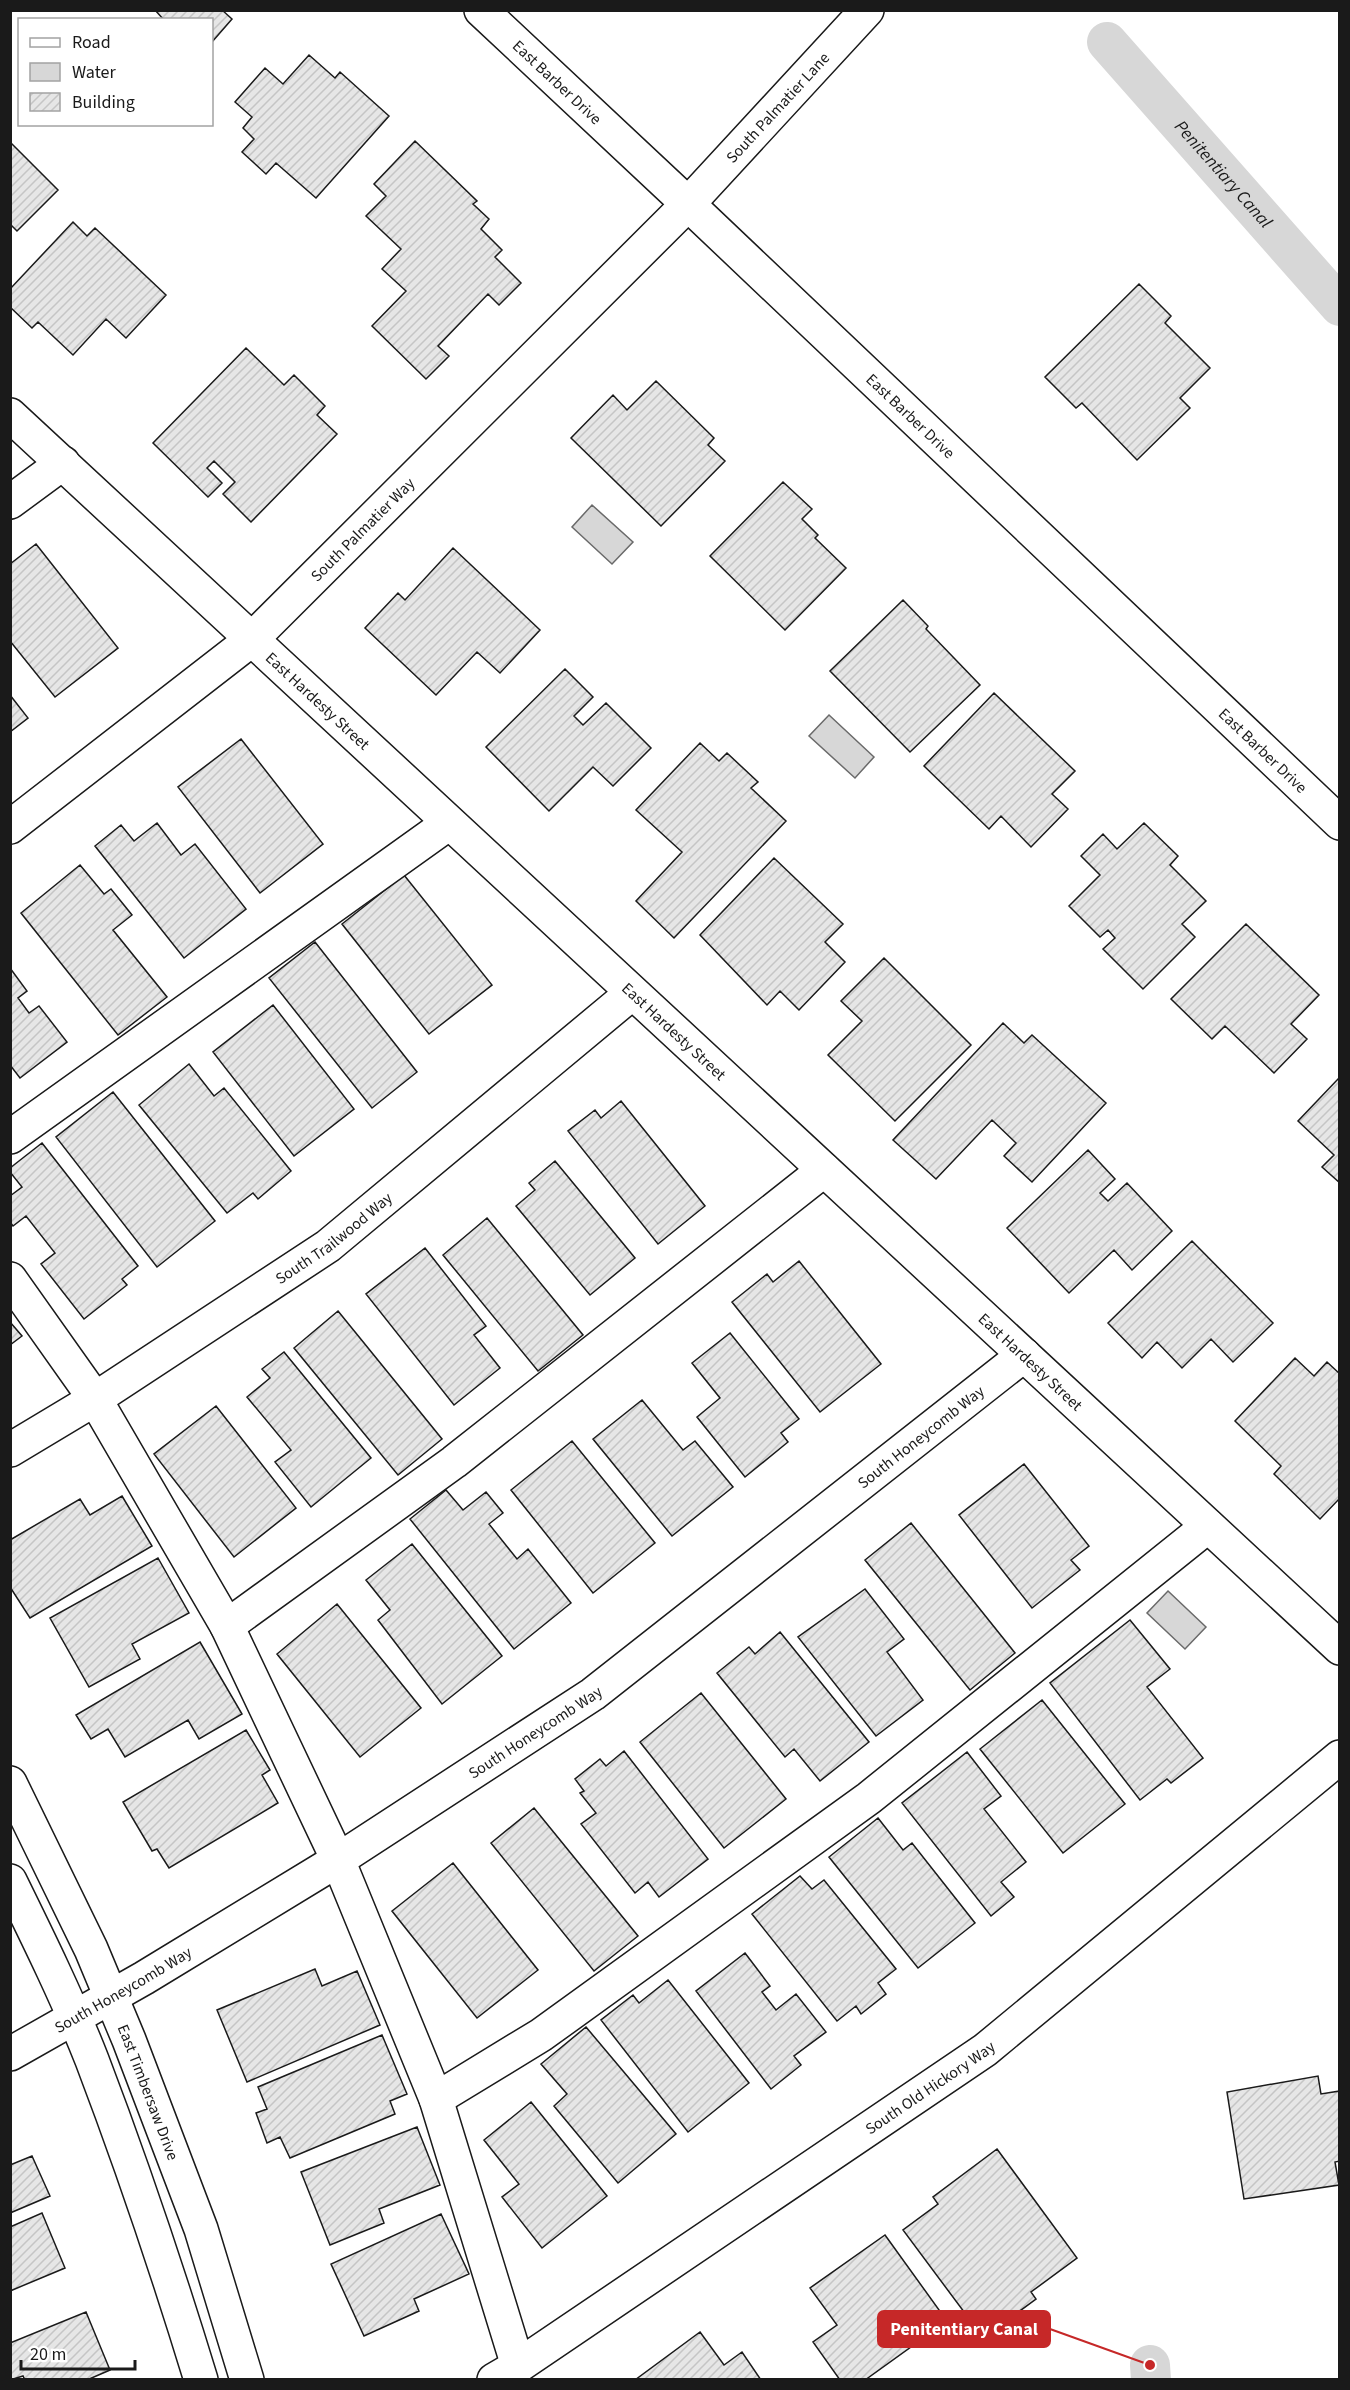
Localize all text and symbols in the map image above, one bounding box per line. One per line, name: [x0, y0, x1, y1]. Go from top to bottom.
legend: [18, 18, 213, 126]
text: Road: [72, 30, 111, 55]
street label: East Barber Drive: [508, 35, 606, 130]
street label: South Palmatier Lane: [721, 48, 835, 168]
text: Water: [72, 60, 116, 85]
text: Building: [72, 90, 135, 115]
water label: Penitentiary Canal: [1169, 115, 1278, 234]
street label: East Barber Drive: [861, 369, 959, 464]
street label: South Palmatier Way: [306, 473, 420, 587]
street label: East Hardesty Street: [260, 647, 375, 756]
street label: East Barber Drive: [1213, 703, 1312, 798]
street label: East Hardesty Street: [617, 978, 731, 1086]
street label: South Trailwood Way: [271, 1187, 397, 1290]
street label: East Hardesty Street: [973, 1308, 1088, 1416]
street label: South Honeycomb Way: [853, 1380, 989, 1494]
street label: South Honeycomb Way: [464, 1681, 607, 1784]
street label: South Honeycomb Way: [51, 1941, 197, 2039]
street label: East Timbersaw Drive: [112, 2021, 184, 2164]
street label: South Old Hickory Way: [861, 2036, 1000, 2140]
callout: Penitentiary Canal: [878, 2311, 1050, 2347]
text: Penitentiary Canal: [890, 2317, 1038, 2342]
scale bar: [21, 2333, 135, 2371]
text: 20 m: [30, 2342, 66, 2367]

